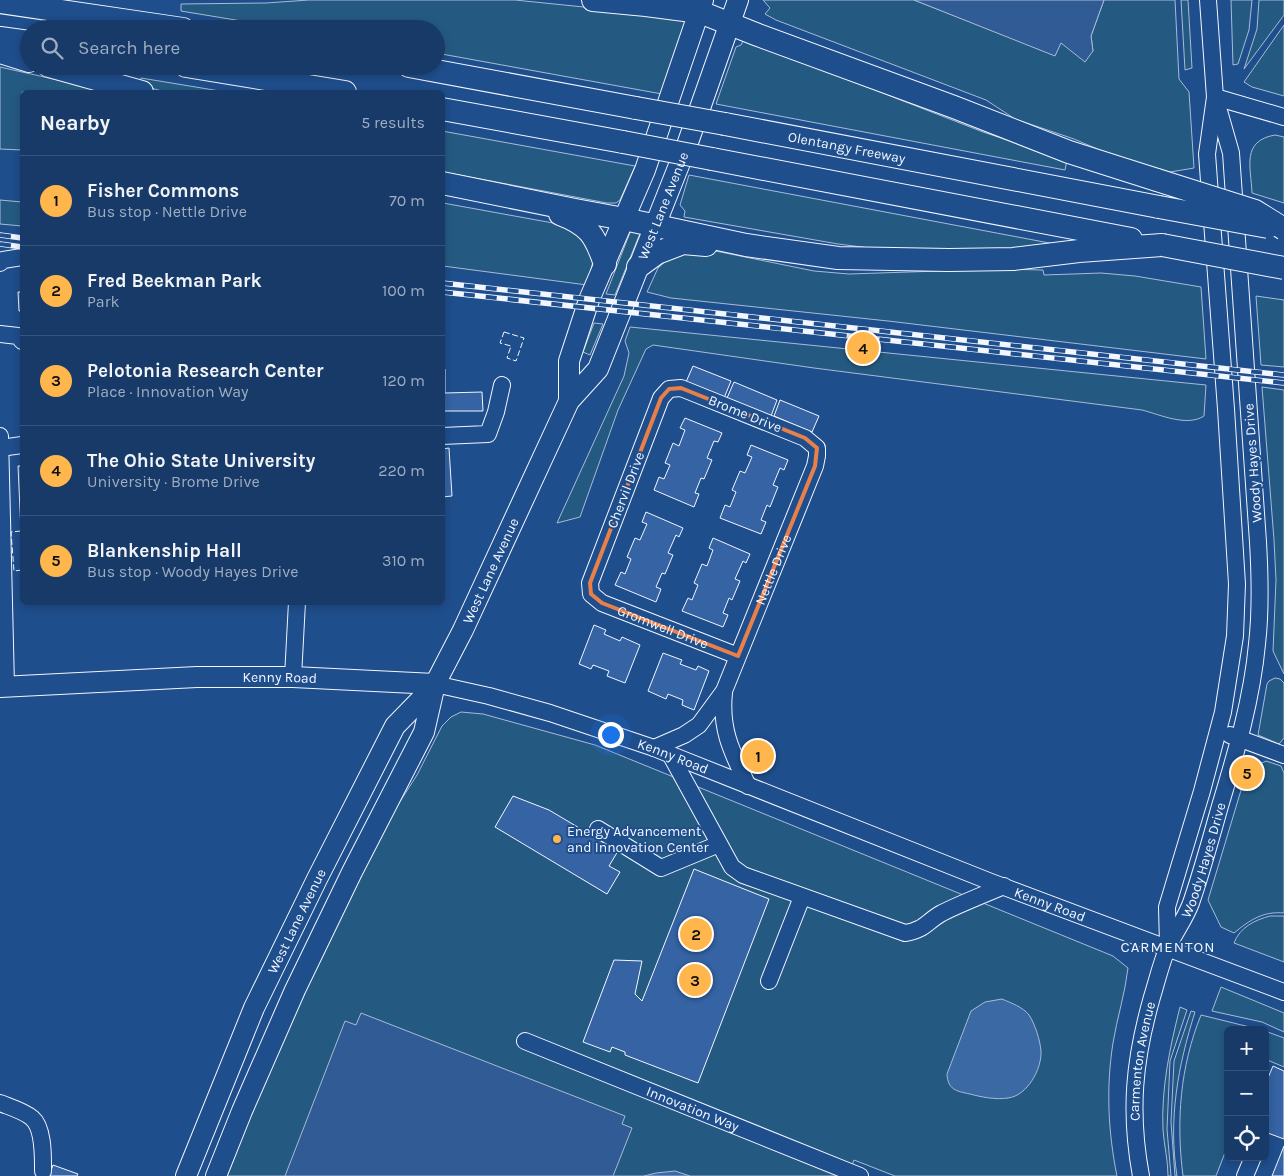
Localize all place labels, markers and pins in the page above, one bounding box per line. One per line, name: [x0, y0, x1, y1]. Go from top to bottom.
pin: 4: [847, 329, 879, 367]
pin: 1: [742, 737, 774, 775]
pin: 5: [1231, 754, 1263, 792]
place label: Energy Advancement and Innovation Center: [567, 823, 710, 856]
marker: Energy Advancement and Innovation Center: [551, 833, 563, 845]
pin: 2: [680, 915, 712, 953]
pin: 3: [679, 961, 711, 999]

